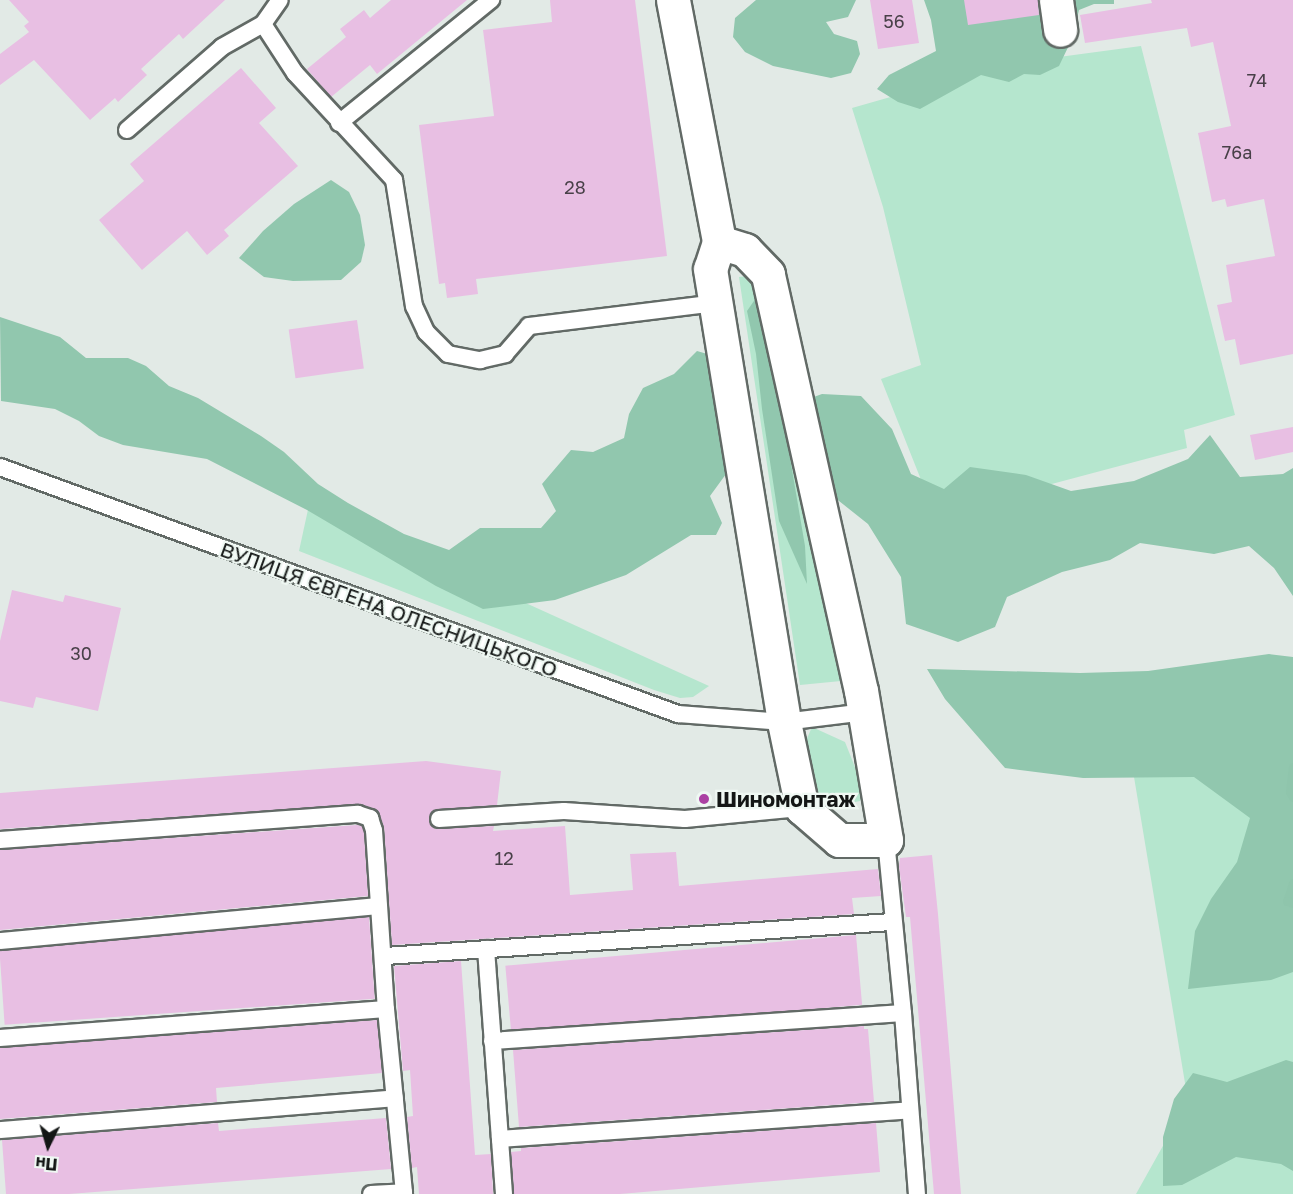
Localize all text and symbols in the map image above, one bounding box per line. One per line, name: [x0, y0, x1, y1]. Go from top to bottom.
house number: 56: [883, 10, 905, 32]
house number: 74: [1247, 69, 1267, 91]
house number: 76а: [1222, 141, 1252, 163]
house number: 28: [564, 176, 586, 198]
street label: ВУЛИЦЯ ЄВГЕНА ОЛЕСНИЦЬКОГО: [217, 536, 561, 682]
house number: 30: [70, 642, 92, 664]
place label: Шиномонтаж: [716, 786, 856, 812]
marker: Шиномонтаж: [697, 792, 711, 806]
house number: 12: [494, 847, 514, 869]
north arrow: [18, 1116, 78, 1176]
text: Пн: [35, 1153, 58, 1175]

